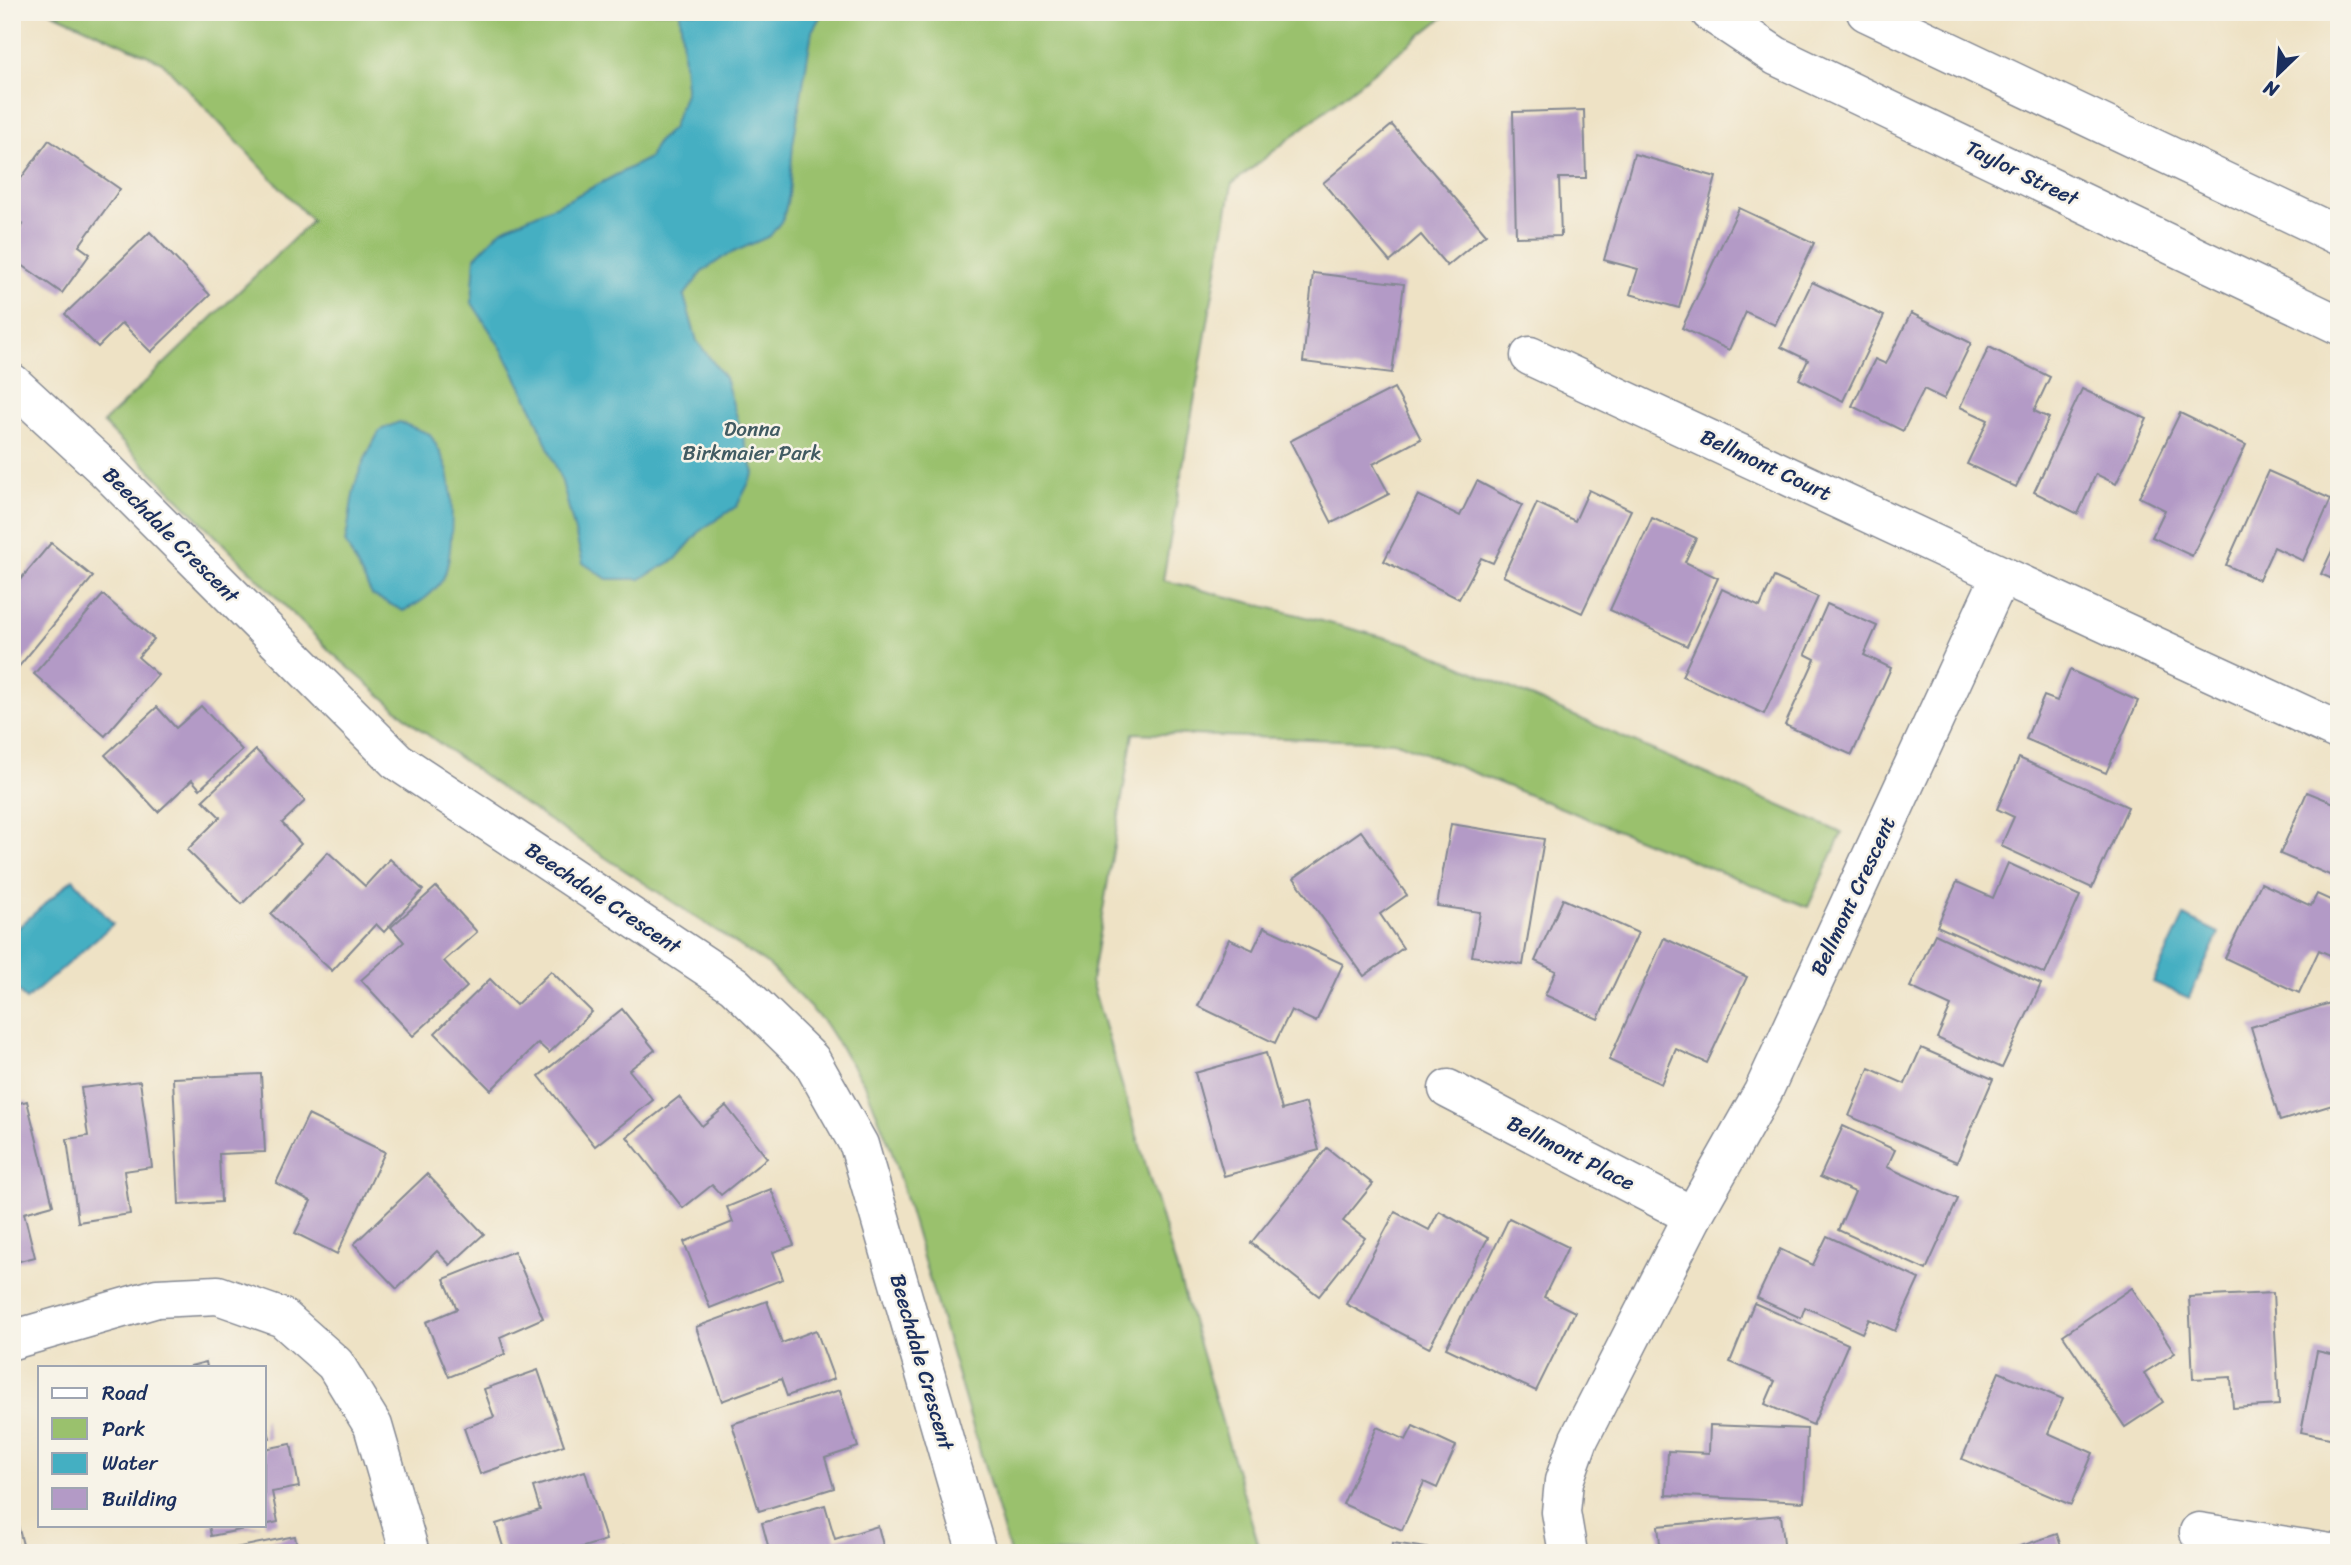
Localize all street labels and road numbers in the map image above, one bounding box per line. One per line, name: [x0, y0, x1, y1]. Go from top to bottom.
street label: Taylor Street: [1959, 129, 2087, 218]
street label: Bellmont Court: [1694, 418, 1838, 512]
street label: Beechdale Crescent: [93, 457, 250, 614]
street label: Bellmont Crescent: [1799, 810, 1907, 982]
street label: Beechdale Crescent: [517, 831, 690, 965]
street label: Bellmont Place: [1500, 1104, 1642, 1202]
street label: Beechdale Crescent: [879, 1269, 966, 1456]

